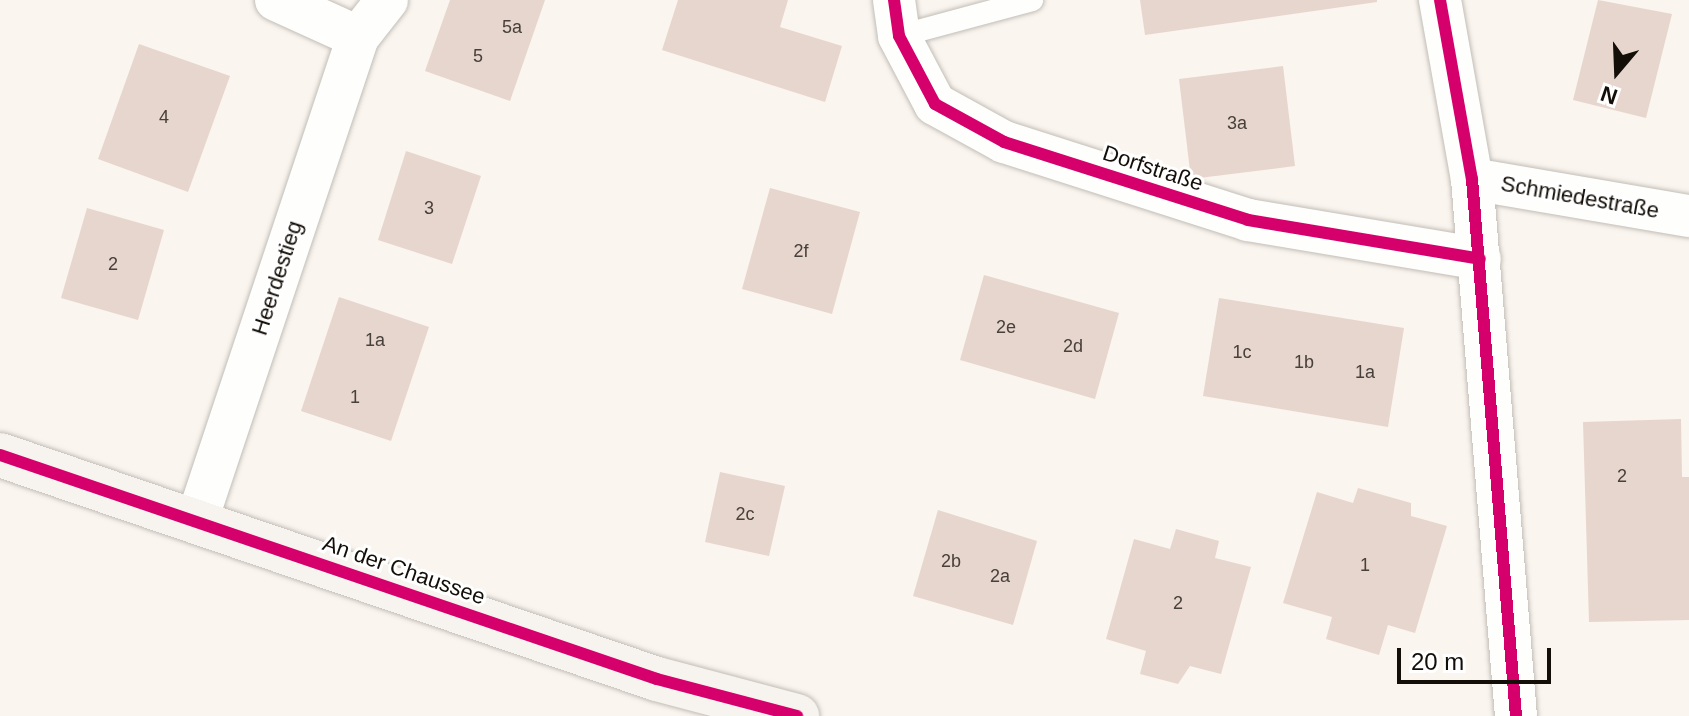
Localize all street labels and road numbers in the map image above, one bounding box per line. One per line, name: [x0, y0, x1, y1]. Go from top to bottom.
street label: Dorfstraße: [1100, 139, 1206, 197]
street label: Schmiedestraße: [1499, 170, 1661, 224]
street label: Heerdestieg: [246, 218, 308, 338]
street label: An der Chaussee: [319, 530, 489, 610]

